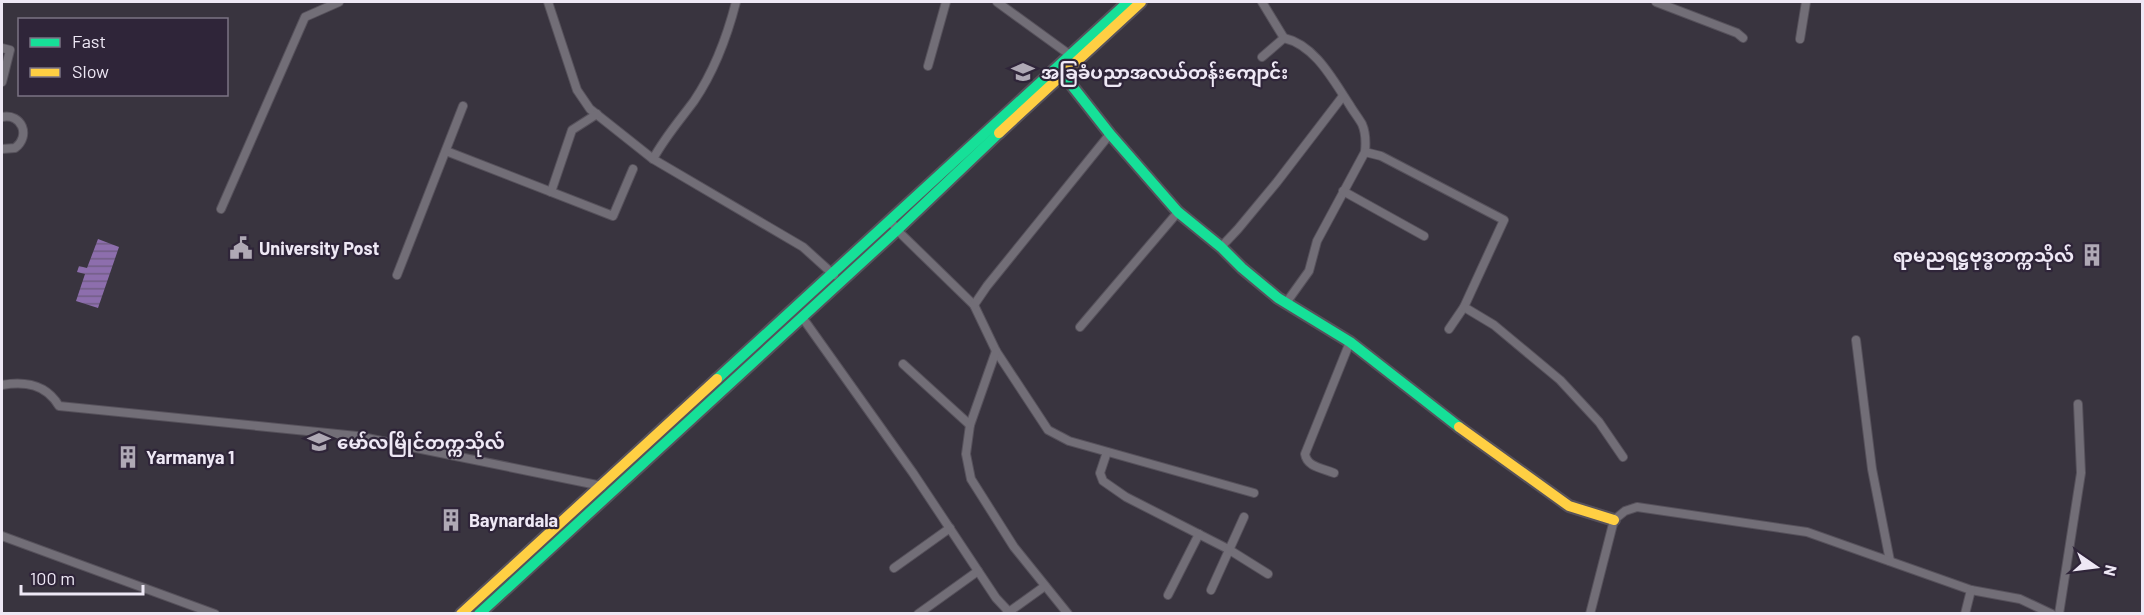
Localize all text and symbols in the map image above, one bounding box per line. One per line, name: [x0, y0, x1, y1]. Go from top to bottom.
legend: [18, 18, 228, 96]
text: Fast: [72, 30, 106, 52]
school or university icon: အခြခံပညာအလယ်တန်းကျောင်း: [1010, 59, 1036, 85]
text: Slow: [72, 60, 109, 82]
place label: အခြခံပညာအလယ်တန်းကျောင်း: [1041, 61, 1288, 88]
public building icon: University Post: [228, 235, 254, 261]
place label: University Post: [259, 237, 380, 259]
building icon: ရာမညရဋ္ဌဗုဒ္ဓတက္ကသိုလ်: [2079, 242, 2105, 268]
place label: ရာမညရဋ္ဌဗုဒ္ဓတက္ကသိုလ်: [1893, 244, 2074, 270]
school or university icon: မော်လမြိုင်တက္ကသိုလ်: [306, 429, 332, 455]
place label: မော်လမြိုင်တက္ကသိုလ်: [337, 431, 505, 457]
building icon: Yarmanya 1: [115, 444, 141, 470]
place label: Yarmanya 1: [146, 446, 234, 468]
building icon: Baynardala: [438, 507, 464, 533]
place label: Baynardala: [469, 509, 558, 531]
north arrow: [2066, 537, 2126, 597]
scale bar: [21, 558, 142, 596]
text: N: [2101, 563, 2122, 578]
text: 100 m: [30, 567, 75, 589]

